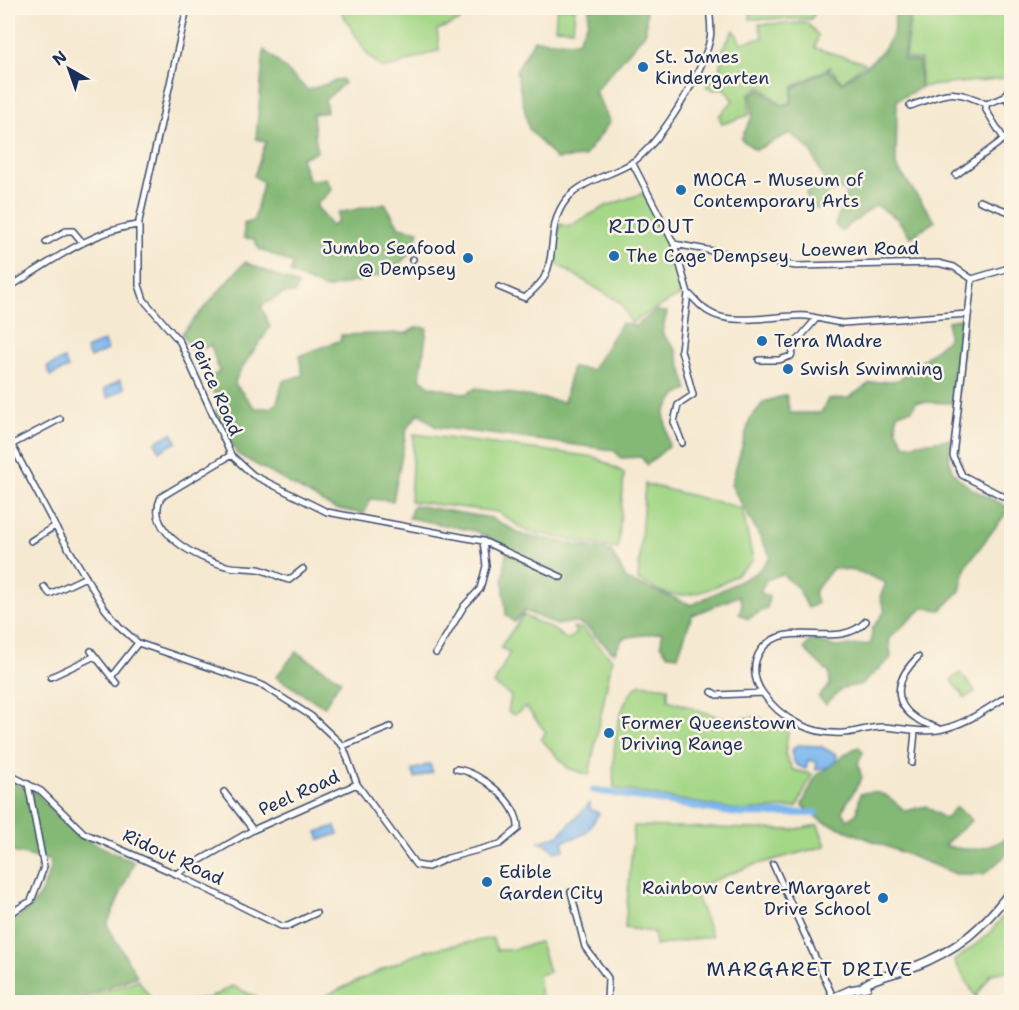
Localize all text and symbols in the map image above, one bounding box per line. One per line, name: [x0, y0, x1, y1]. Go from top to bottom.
north arrow: [39, 39, 99, 99]
place label: St. James Kindergarten: [655, 45, 769, 90]
text: N: [48, 46, 71, 70]
marker: St. James Kindergarten: [636, 60, 650, 74]
place label: MOCA - Museum of Contemporary Arts: [693, 168, 864, 213]
marker: MOCA - Museum of Contemporary Arts: [674, 183, 688, 197]
district label: RIDOUT: [608, 213, 696, 239]
place label: Jumbo Seafood @ Dempsey: [322, 236, 456, 281]
street label: Loewen Road: [801, 236, 919, 262]
place label: The Cage Dempsey: [626, 244, 789, 268]
marker: The Cage Dempsey: [607, 249, 621, 263]
marker: Jumbo Seafood @ Dempsey: [461, 251, 475, 265]
place label: Terra Madre: [774, 329, 883, 353]
marker: Terra Madre: [755, 334, 769, 348]
street label: Peirce Road: [184, 336, 248, 440]
place label: Swish Swimming: [800, 357, 943, 381]
marker: Swish Swimming: [781, 362, 795, 376]
place label: Former Queenstown Driving Range: [621, 711, 796, 756]
marker: Former Queenstown Driving Range: [602, 726, 616, 740]
street label: Peel Road: [255, 764, 343, 822]
street label: Ridout Road: [119, 823, 227, 891]
place label: Edible Garden City: [499, 860, 603, 905]
marker: Edible Garden City: [480, 875, 494, 889]
place label: Rainbow Centre-Margaret Drive School: [642, 876, 872, 921]
marker: Rainbow Centre-Margaret Drive School: [876, 891, 890, 905]
district label: MARGARET DRIVE: [706, 956, 914, 982]

